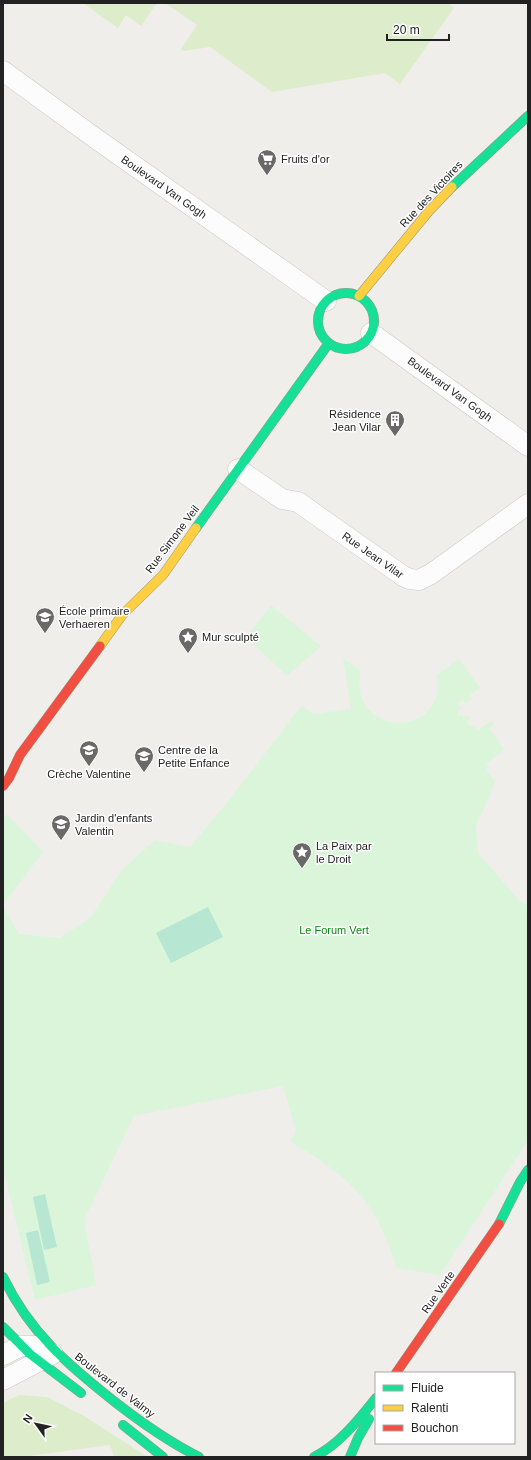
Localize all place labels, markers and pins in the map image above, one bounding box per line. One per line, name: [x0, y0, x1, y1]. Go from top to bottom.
supermarket icon: Fruits d'or: [256, 148, 278, 176]
place label: Fruits d'or: [281, 153, 330, 165]
place label: Résidence Jean Vilar: [329, 408, 381, 433]
building icon: Résidence Jean Vilar: [384, 409, 406, 437]
place label: École primaire Verhaeren: [59, 605, 129, 630]
school or university icon: École primaire Verhaeren: [34, 606, 56, 634]
place icon: Mur sculpté: [177, 626, 199, 654]
place label: Mur sculpté: [202, 631, 259, 643]
school or university icon: Crèche Valentine: [78, 739, 100, 767]
place label: Centre de la Petite Enfance: [158, 744, 230, 769]
school or university icon: Centre de la Petite Enfance: [133, 745, 155, 773]
place label: Crèche Valentine: [47, 768, 131, 780]
place label: Jardin d'enfants Valentin: [75, 812, 153, 837]
school or university icon: Jardin d'enfants Valentin: [50, 813, 72, 841]
place label: La Paix par le Droit: [316, 840, 372, 865]
place icon: La Paix par le Droit: [291, 841, 313, 869]

